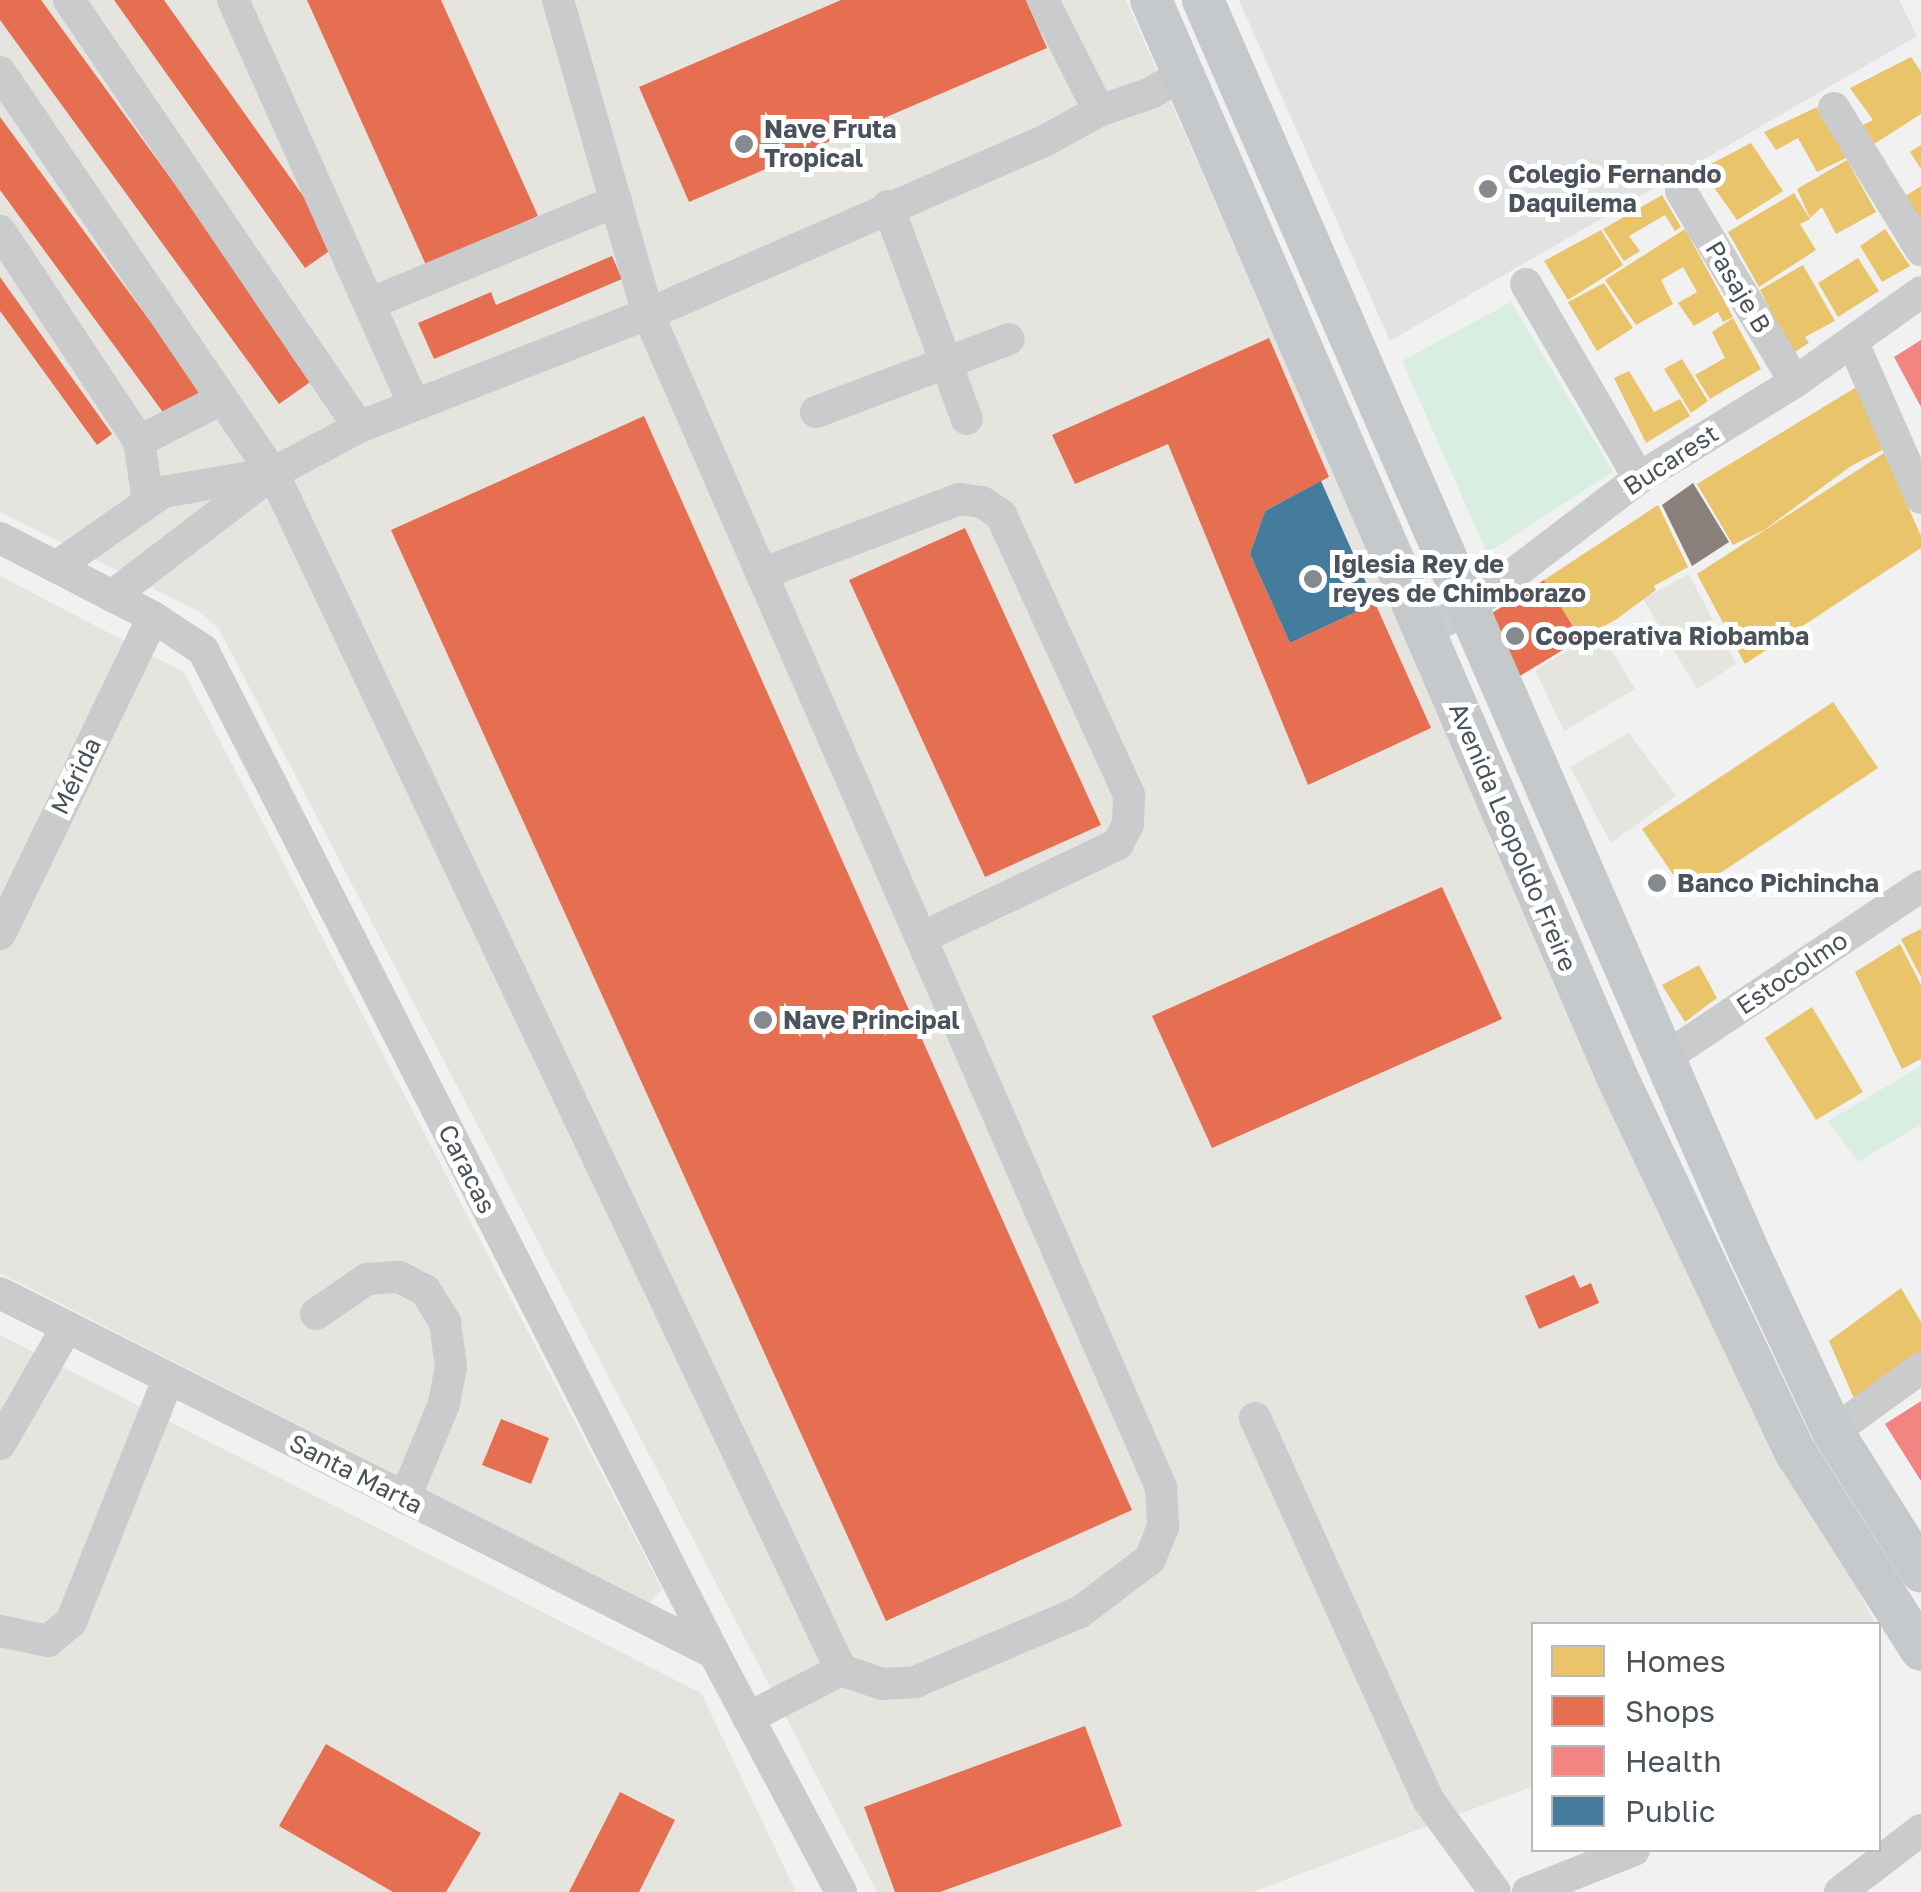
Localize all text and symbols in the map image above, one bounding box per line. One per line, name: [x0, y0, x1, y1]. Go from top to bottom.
place label: Nave Fruta Tropical: [764, 115, 897, 174]
marker: Nave Fruta Tropical: [733, 133, 755, 155]
place label: Colegio Fernando Daquilema: [1508, 160, 1721, 219]
marker: Colegio Fernando Daquilema: [1477, 178, 1499, 200]
street label: Pasaje B: [1699, 236, 1777, 338]
street label: Bucarest: [1618, 418, 1724, 502]
place label: Iglesia Rey de reyes de Chimborazo: [1333, 550, 1586, 609]
marker: Iglesia Rey de reyes de Chimborazo: [1302, 568, 1324, 590]
place label: Cooperativa Riobamba: [1535, 621, 1809, 651]
marker: Cooperativa Riobamba: [1504, 625, 1526, 647]
street label: Avenida Leopoldo Freire: [1443, 698, 1583, 976]
street label: Mérida: [45, 733, 107, 819]
place label: Banco Pichincha: [1677, 868, 1879, 898]
marker: Banco Pichincha: [1646, 872, 1668, 894]
street label: Estocolmo: [1731, 925, 1853, 1021]
place label: Nave Principal: [783, 1005, 960, 1035]
marker: Nave Principal: [752, 1009, 774, 1031]
street label: Caracas: [432, 1120, 502, 1218]
street label: Santa Marta: [284, 1428, 428, 1520]
legend: [1531, 1622, 1881, 1852]
text: Homes: [1625, 1643, 1726, 1679]
text: Shops: [1625, 1693, 1715, 1729]
text: Health: [1625, 1743, 1722, 1779]
text: Public: [1625, 1793, 1715, 1829]

